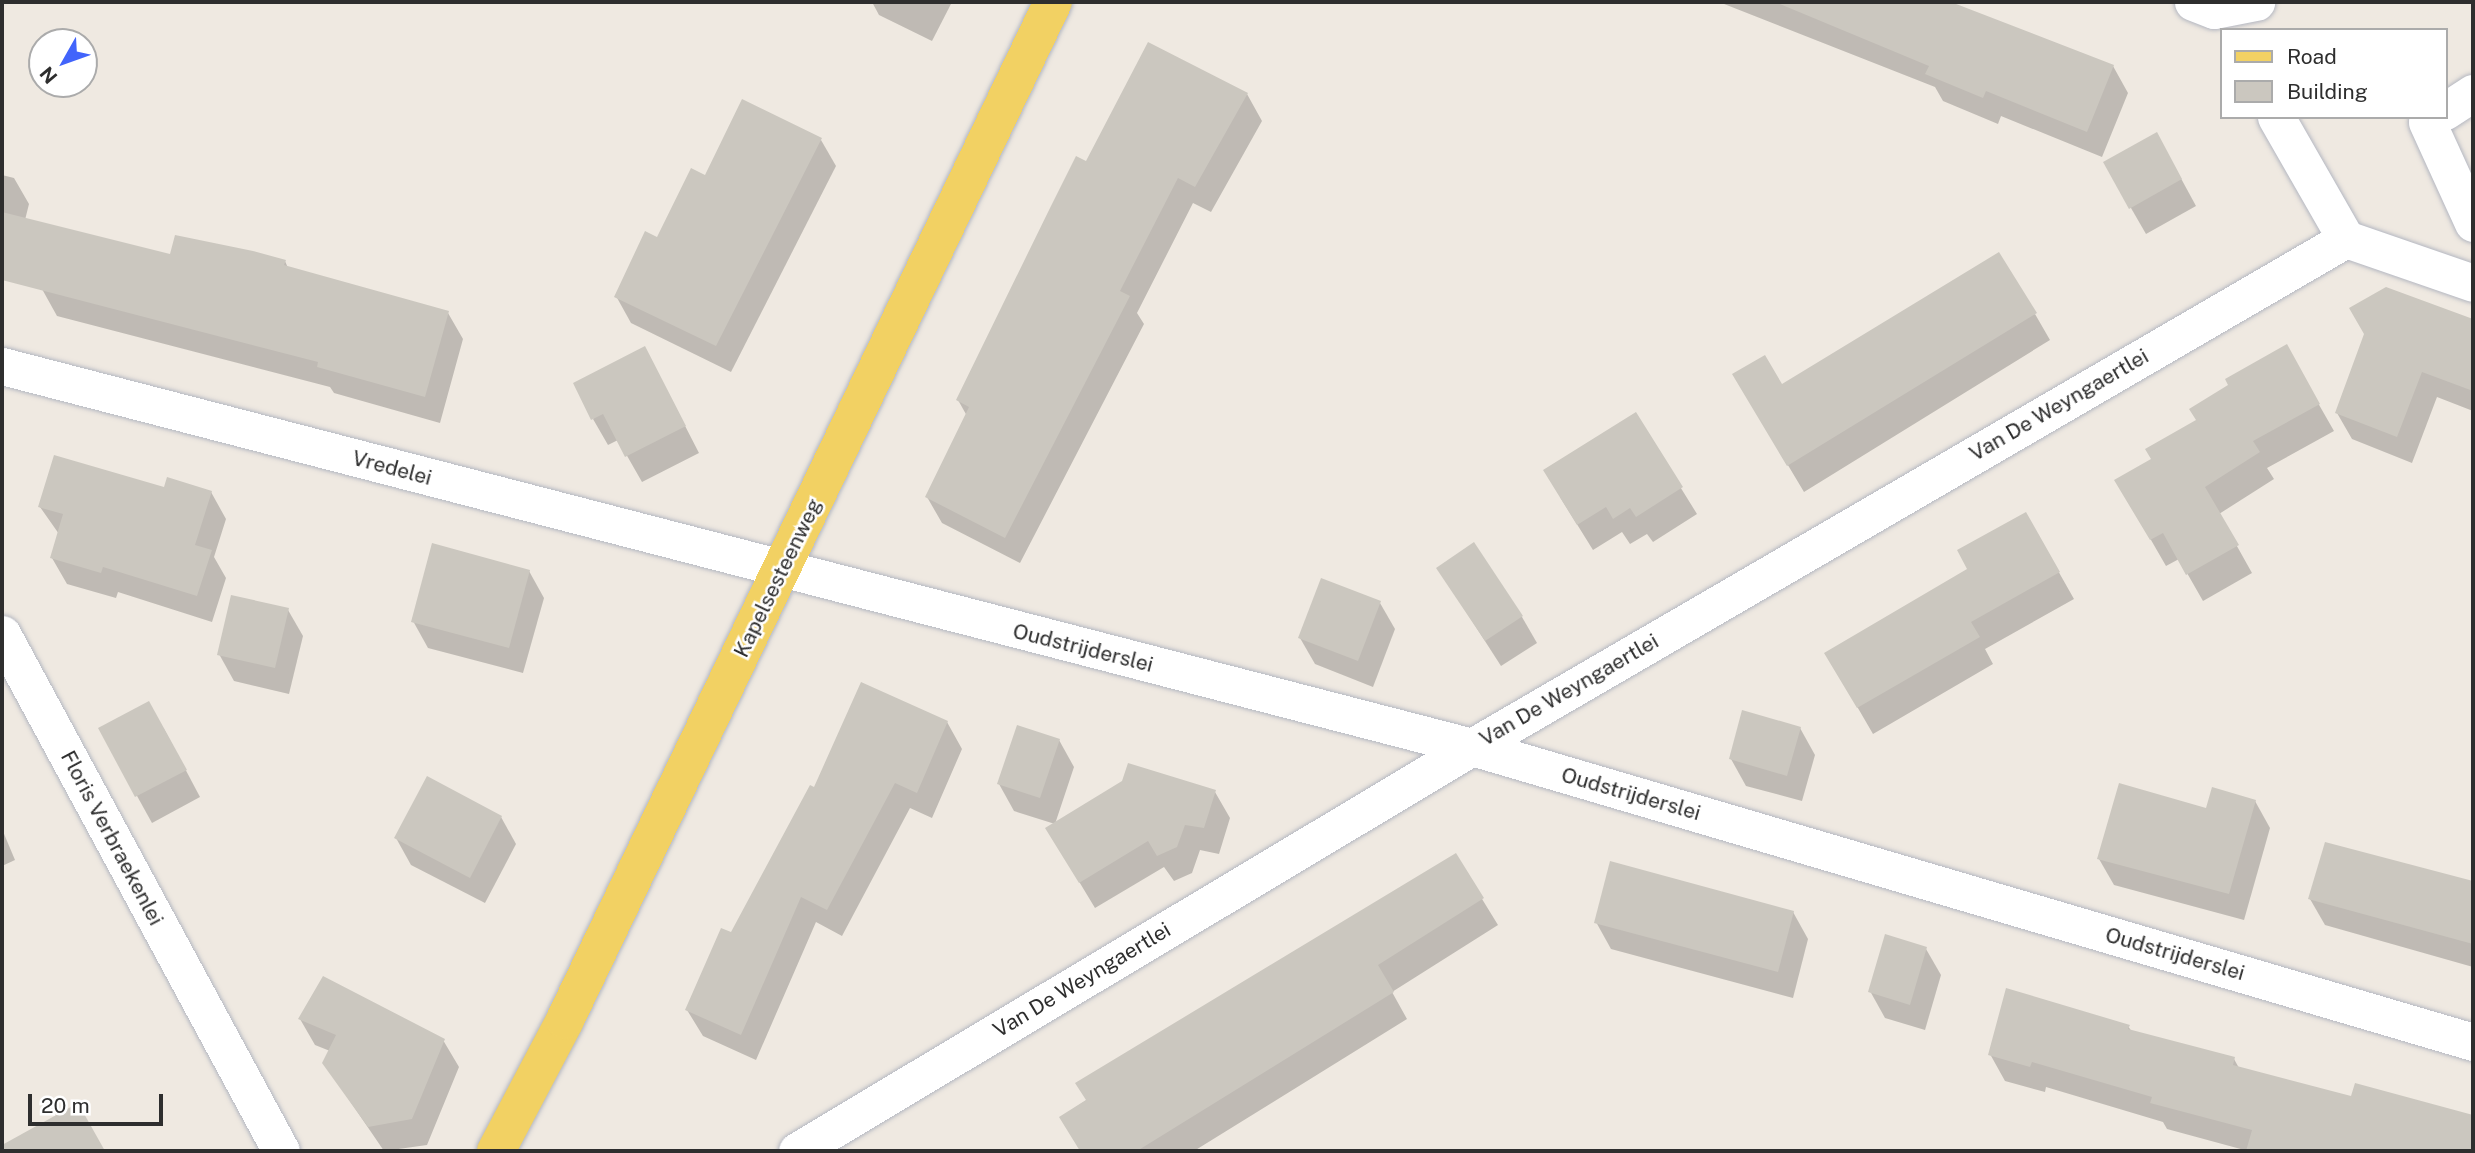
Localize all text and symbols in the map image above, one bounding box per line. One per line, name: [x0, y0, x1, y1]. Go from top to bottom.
north arrow: [28, 28, 98, 98]
legend: [2220, 28, 2447, 119]
text: Road: [2287, 44, 2337, 69]
text: N: [35, 62, 62, 88]
text: Building: [2287, 79, 2368, 104]
street label: Van De Weyngaertlei: [1965, 343, 2153, 467]
street label: Vredelei: [349, 445, 435, 491]
street label: Kapelsesteenweg: [729, 494, 827, 662]
street label: Oudstrijderslei: [1010, 618, 1156, 678]
street label: Van De Weyngaertlei: [1475, 628, 1663, 752]
street label: Floris Verbraekenlei: [55, 746, 169, 930]
street label: Oudstrijderslei: [1558, 762, 1704, 826]
street label: Van De Weyngaertlei: [988, 917, 1176, 1043]
street label: Oudstrijderslei: [2102, 922, 2248, 986]
scale bar: [32, 1080, 166, 1124]
text: 20 m: [41, 1093, 90, 1118]

